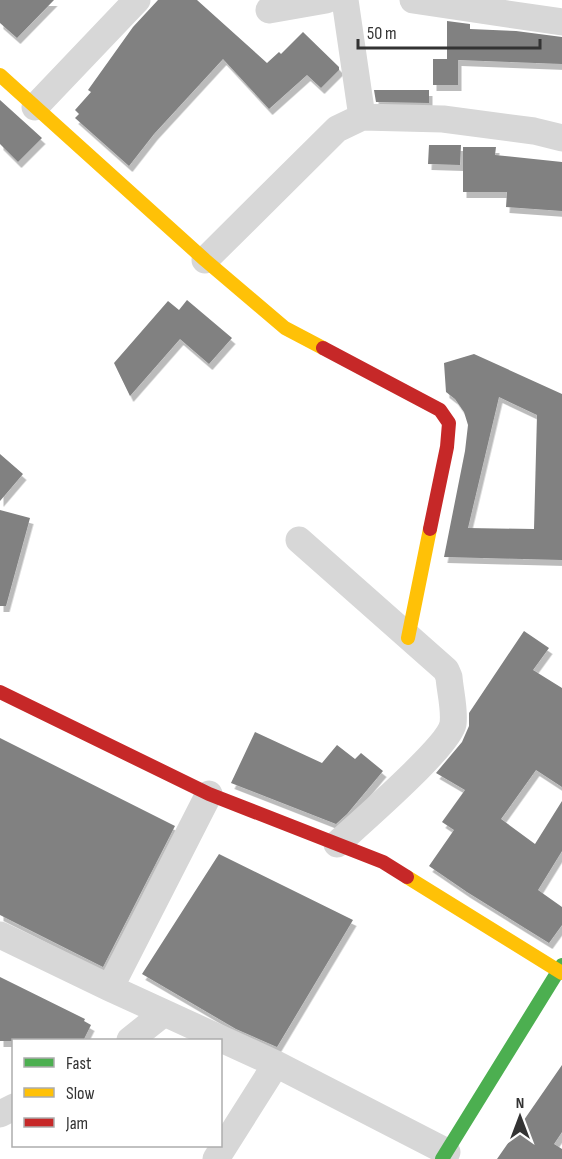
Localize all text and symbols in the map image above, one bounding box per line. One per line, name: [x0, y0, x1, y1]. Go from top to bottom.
scale bar: [358, 12, 540, 50]
text: 50 m: [367, 23, 397, 44]
legend: [12, 1039, 222, 1147]
text: Fast: [66, 1053, 92, 1074]
text: Slow: [66, 1083, 95, 1104]
north arrow: [490, 1087, 550, 1147]
text: N: [516, 1094, 524, 1113]
text: Jam: [65, 1113, 88, 1134]

